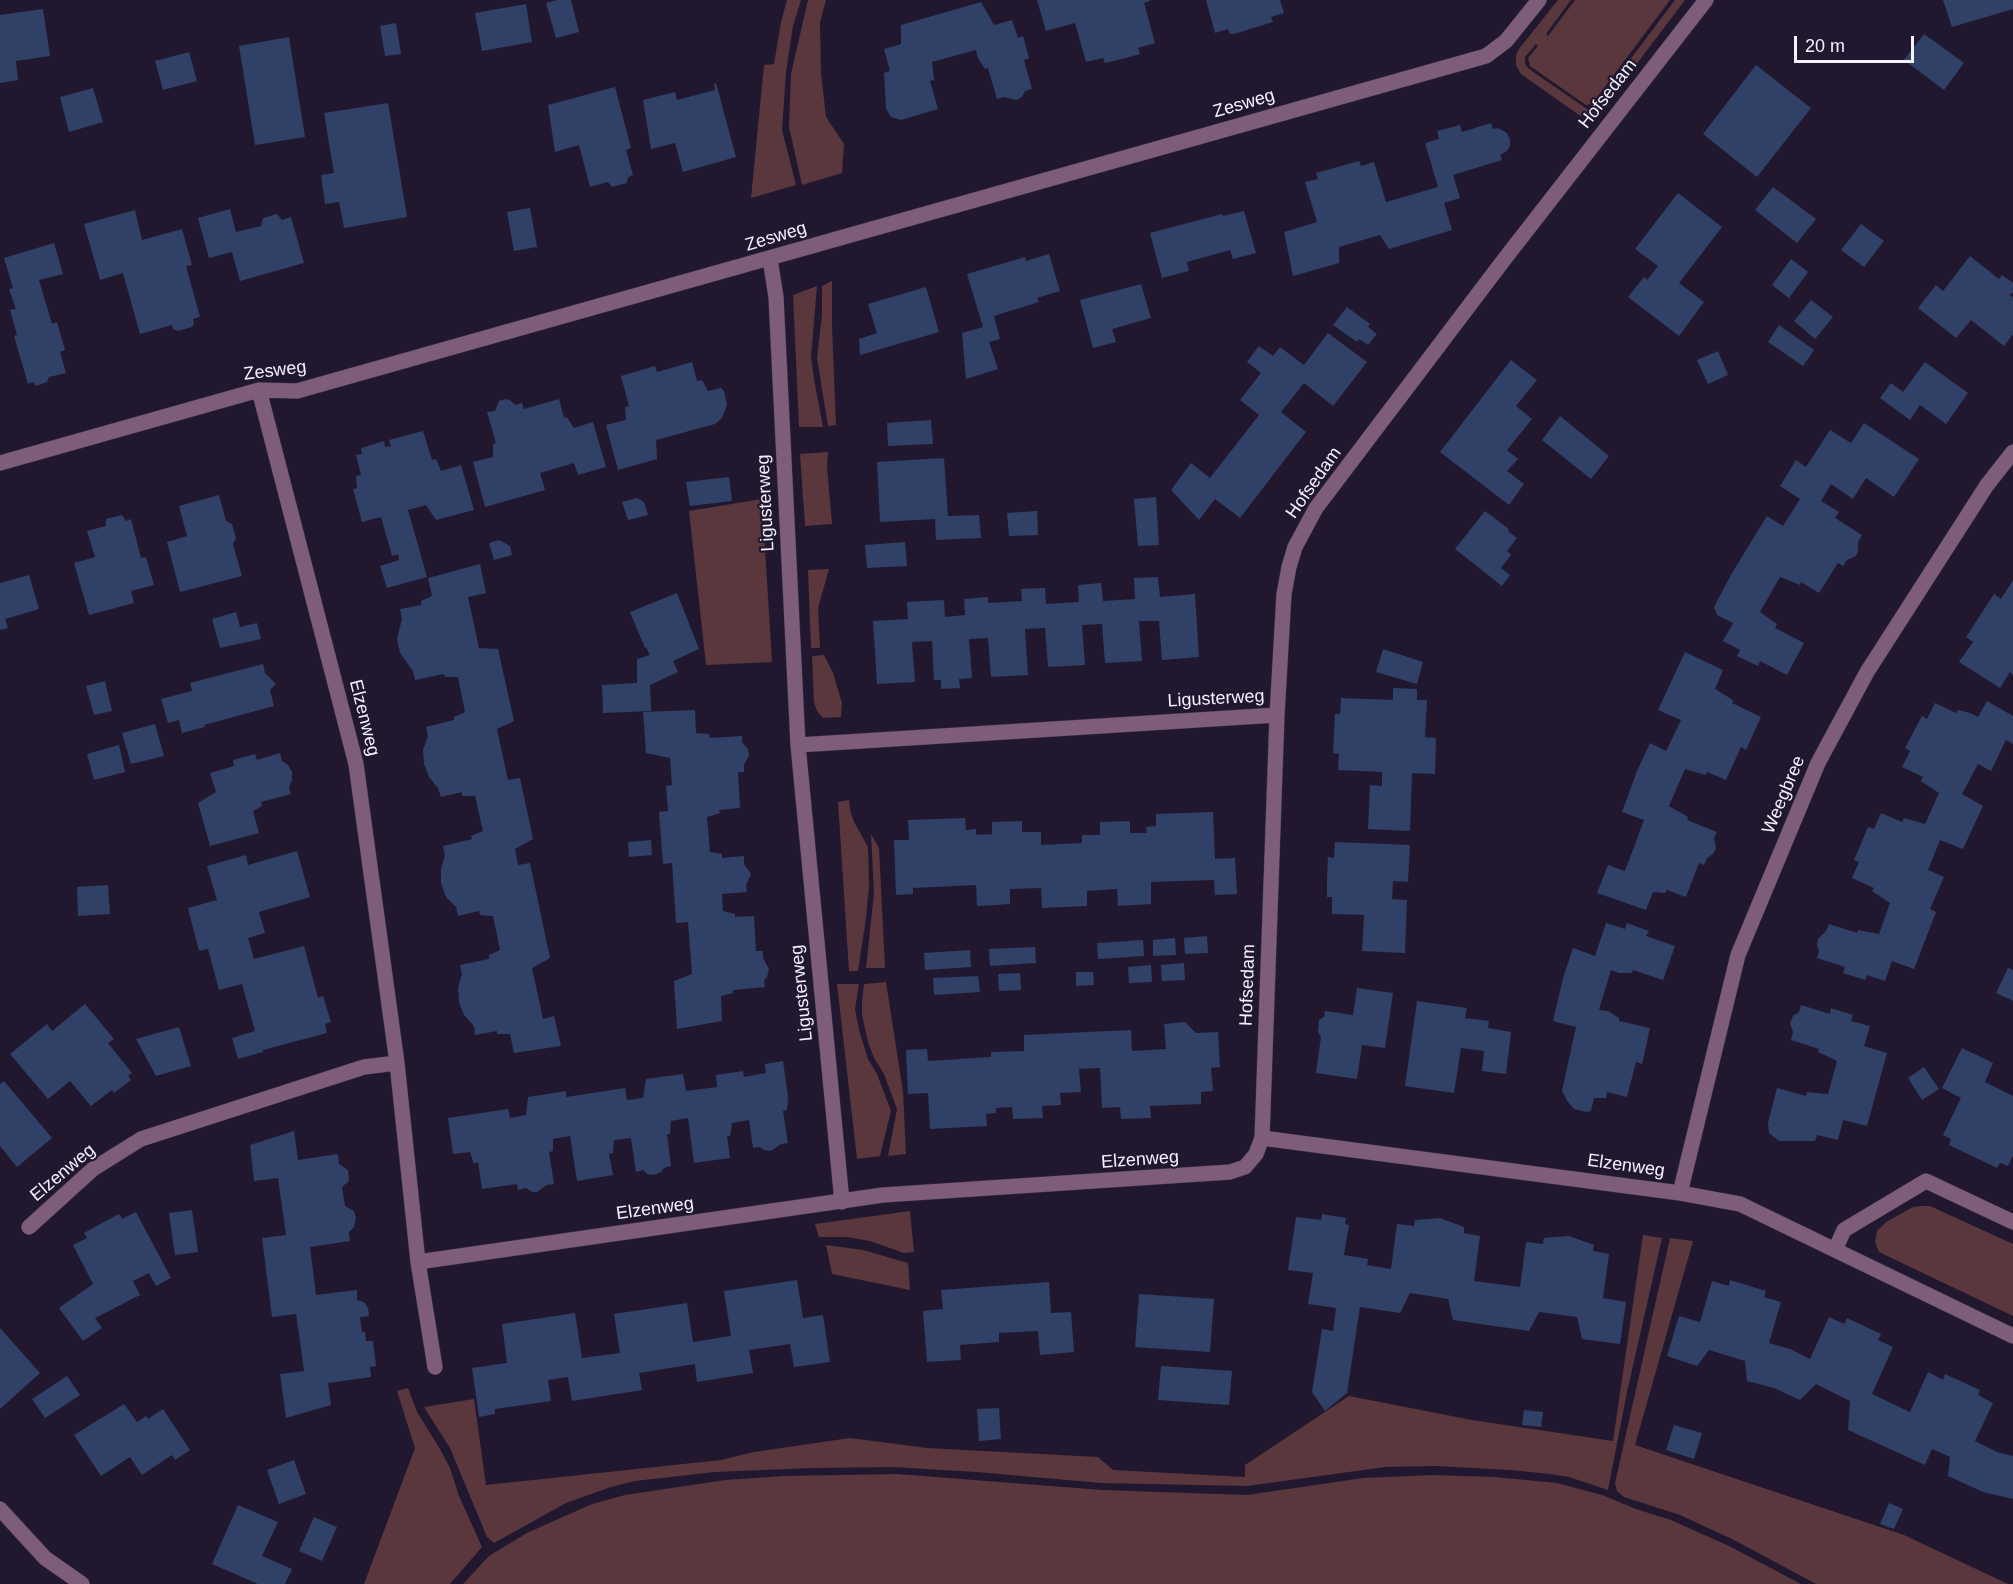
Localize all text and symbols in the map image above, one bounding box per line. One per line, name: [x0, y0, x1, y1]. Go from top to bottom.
scale bar: [1797, 24, 1917, 62]
text: 20 m: [1805, 36, 1845, 56]
street label: Hofsedam: [1574, 55, 1642, 133]
street label: Zesweg: [1211, 85, 1277, 123]
street label: Zesweg: [743, 217, 809, 257]
street label: Zesweg: [242, 356, 308, 386]
street label: Hofsedam: [1282, 443, 1346, 523]
street label: Ligusterweg: [753, 454, 779, 552]
street label: Elzenweg: [344, 678, 384, 758]
street label: Ligusterweg: [1167, 686, 1265, 712]
street label: Weegbree: [1758, 753, 1810, 837]
street label: Ligusterweg: [786, 944, 818, 1042]
street label: Hofsedam: [1236, 944, 1260, 1026]
street label: Elzenweg: [26, 1140, 100, 1206]
street label: Elzenweg: [1100, 1147, 1180, 1173]
street label: Elzenweg: [1586, 1150, 1666, 1182]
street label: Elzenweg: [615, 1193, 695, 1225]

